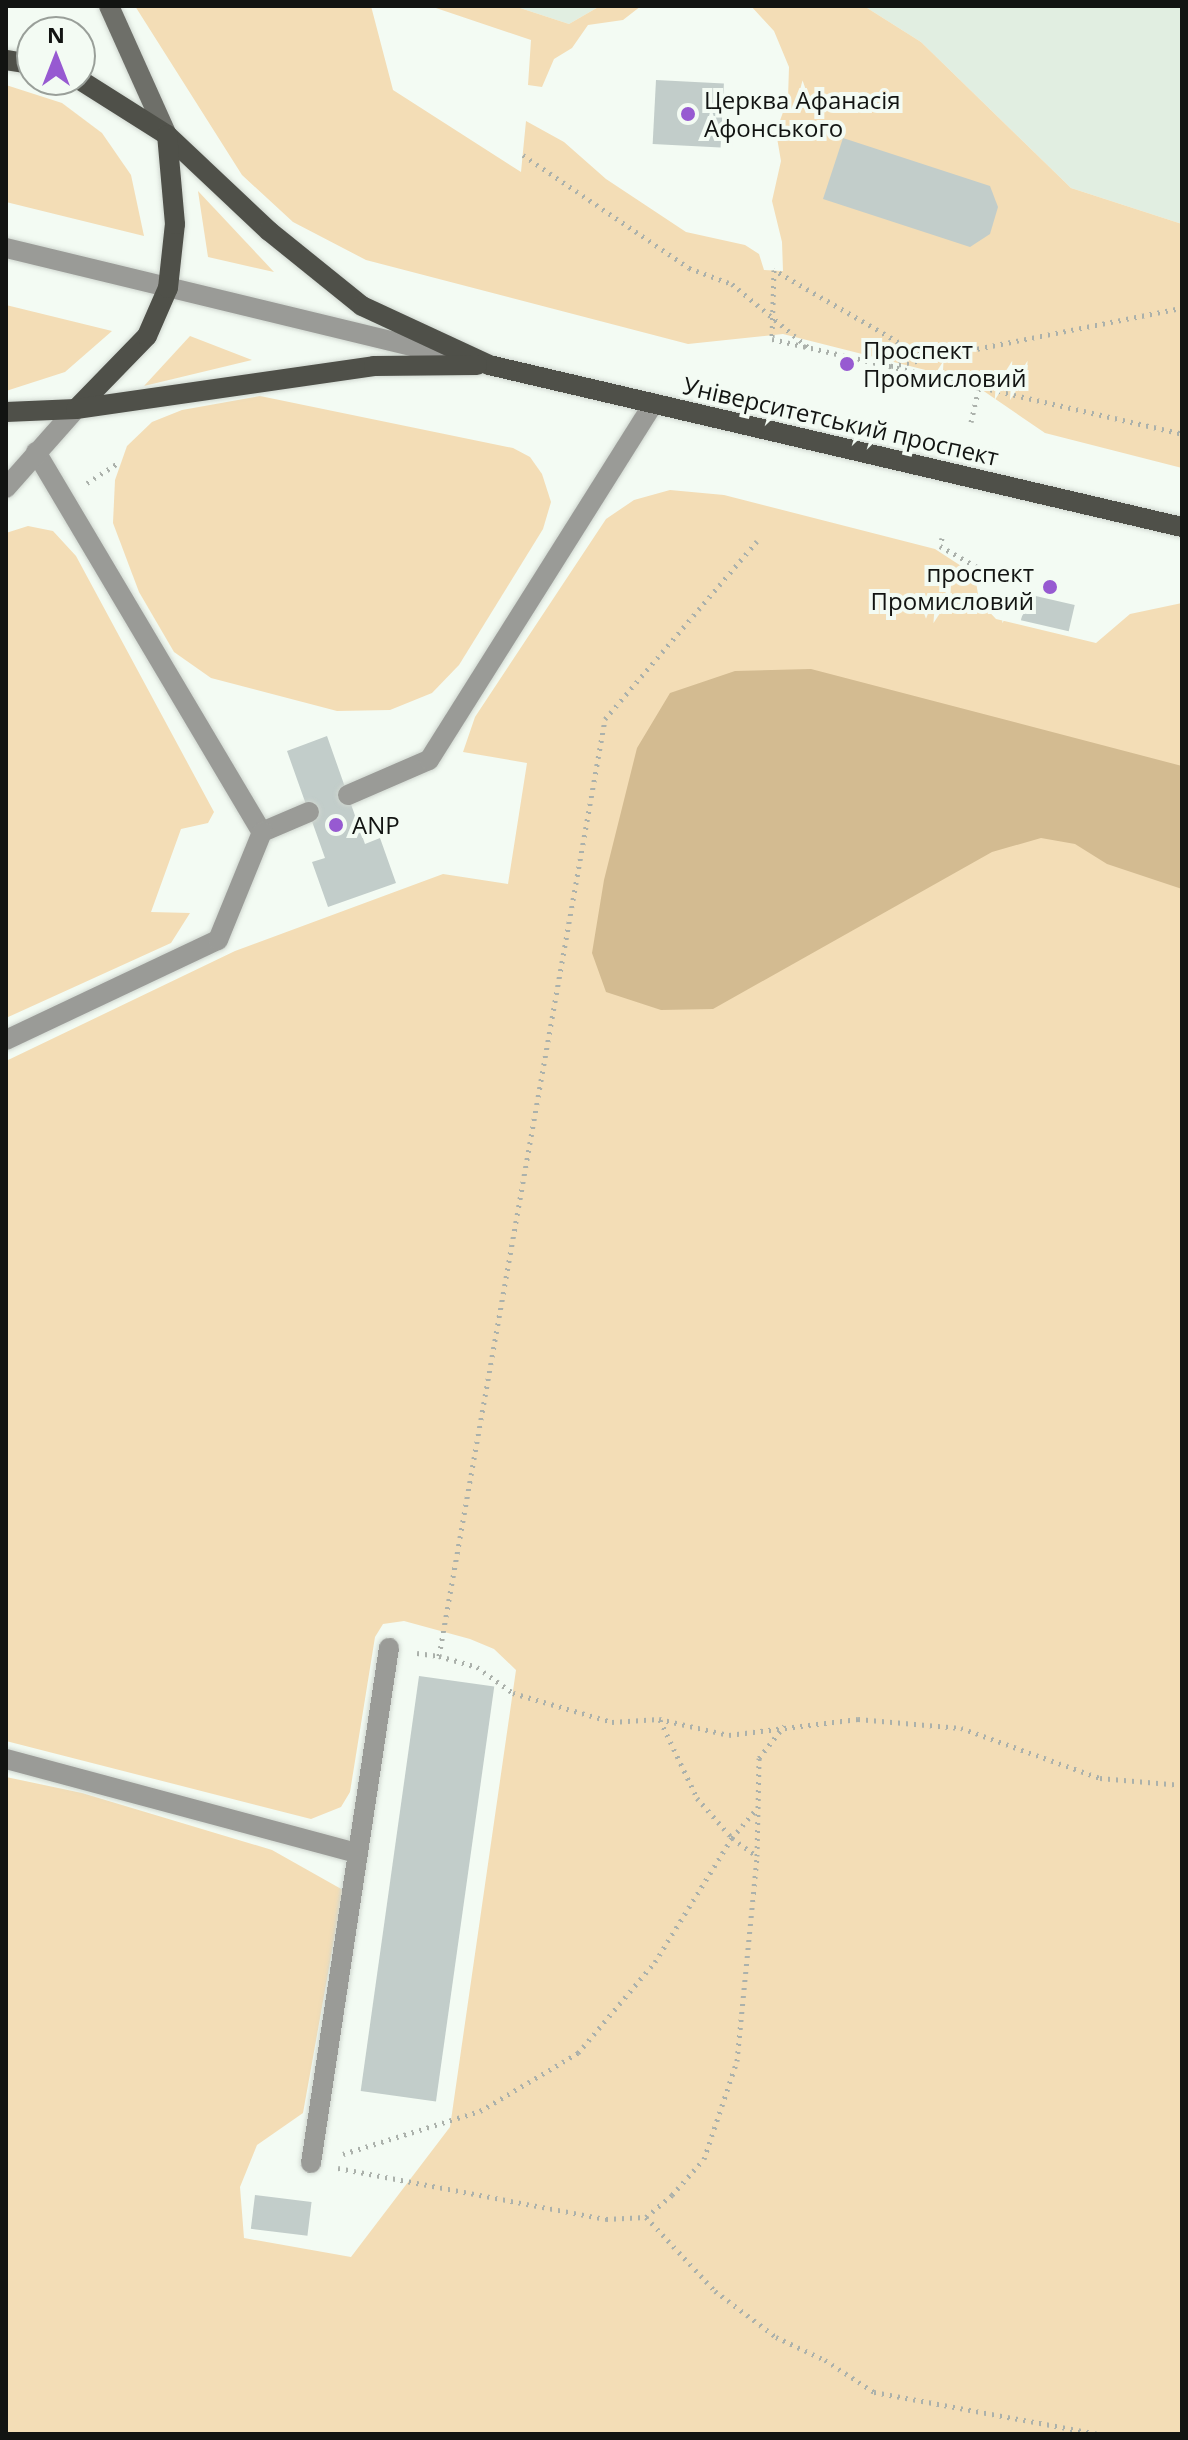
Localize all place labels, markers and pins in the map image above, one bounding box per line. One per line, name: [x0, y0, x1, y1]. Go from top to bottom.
place label: Церква Афанасія Афонського: [704, 86, 901, 142]
marker: Церква Афанасія Афонського: [679, 105, 697, 123]
place label: Проспект Промисловий: [863, 336, 1026, 392]
marker: Проспект Промисловий: [838, 355, 856, 373]
place label: проспект Промисловий: [871, 559, 1034, 615]
marker: проспект Промисловий: [1041, 578, 1059, 596]
place label: ANP: [352, 811, 400, 839]
marker: ANP: [327, 816, 345, 834]

